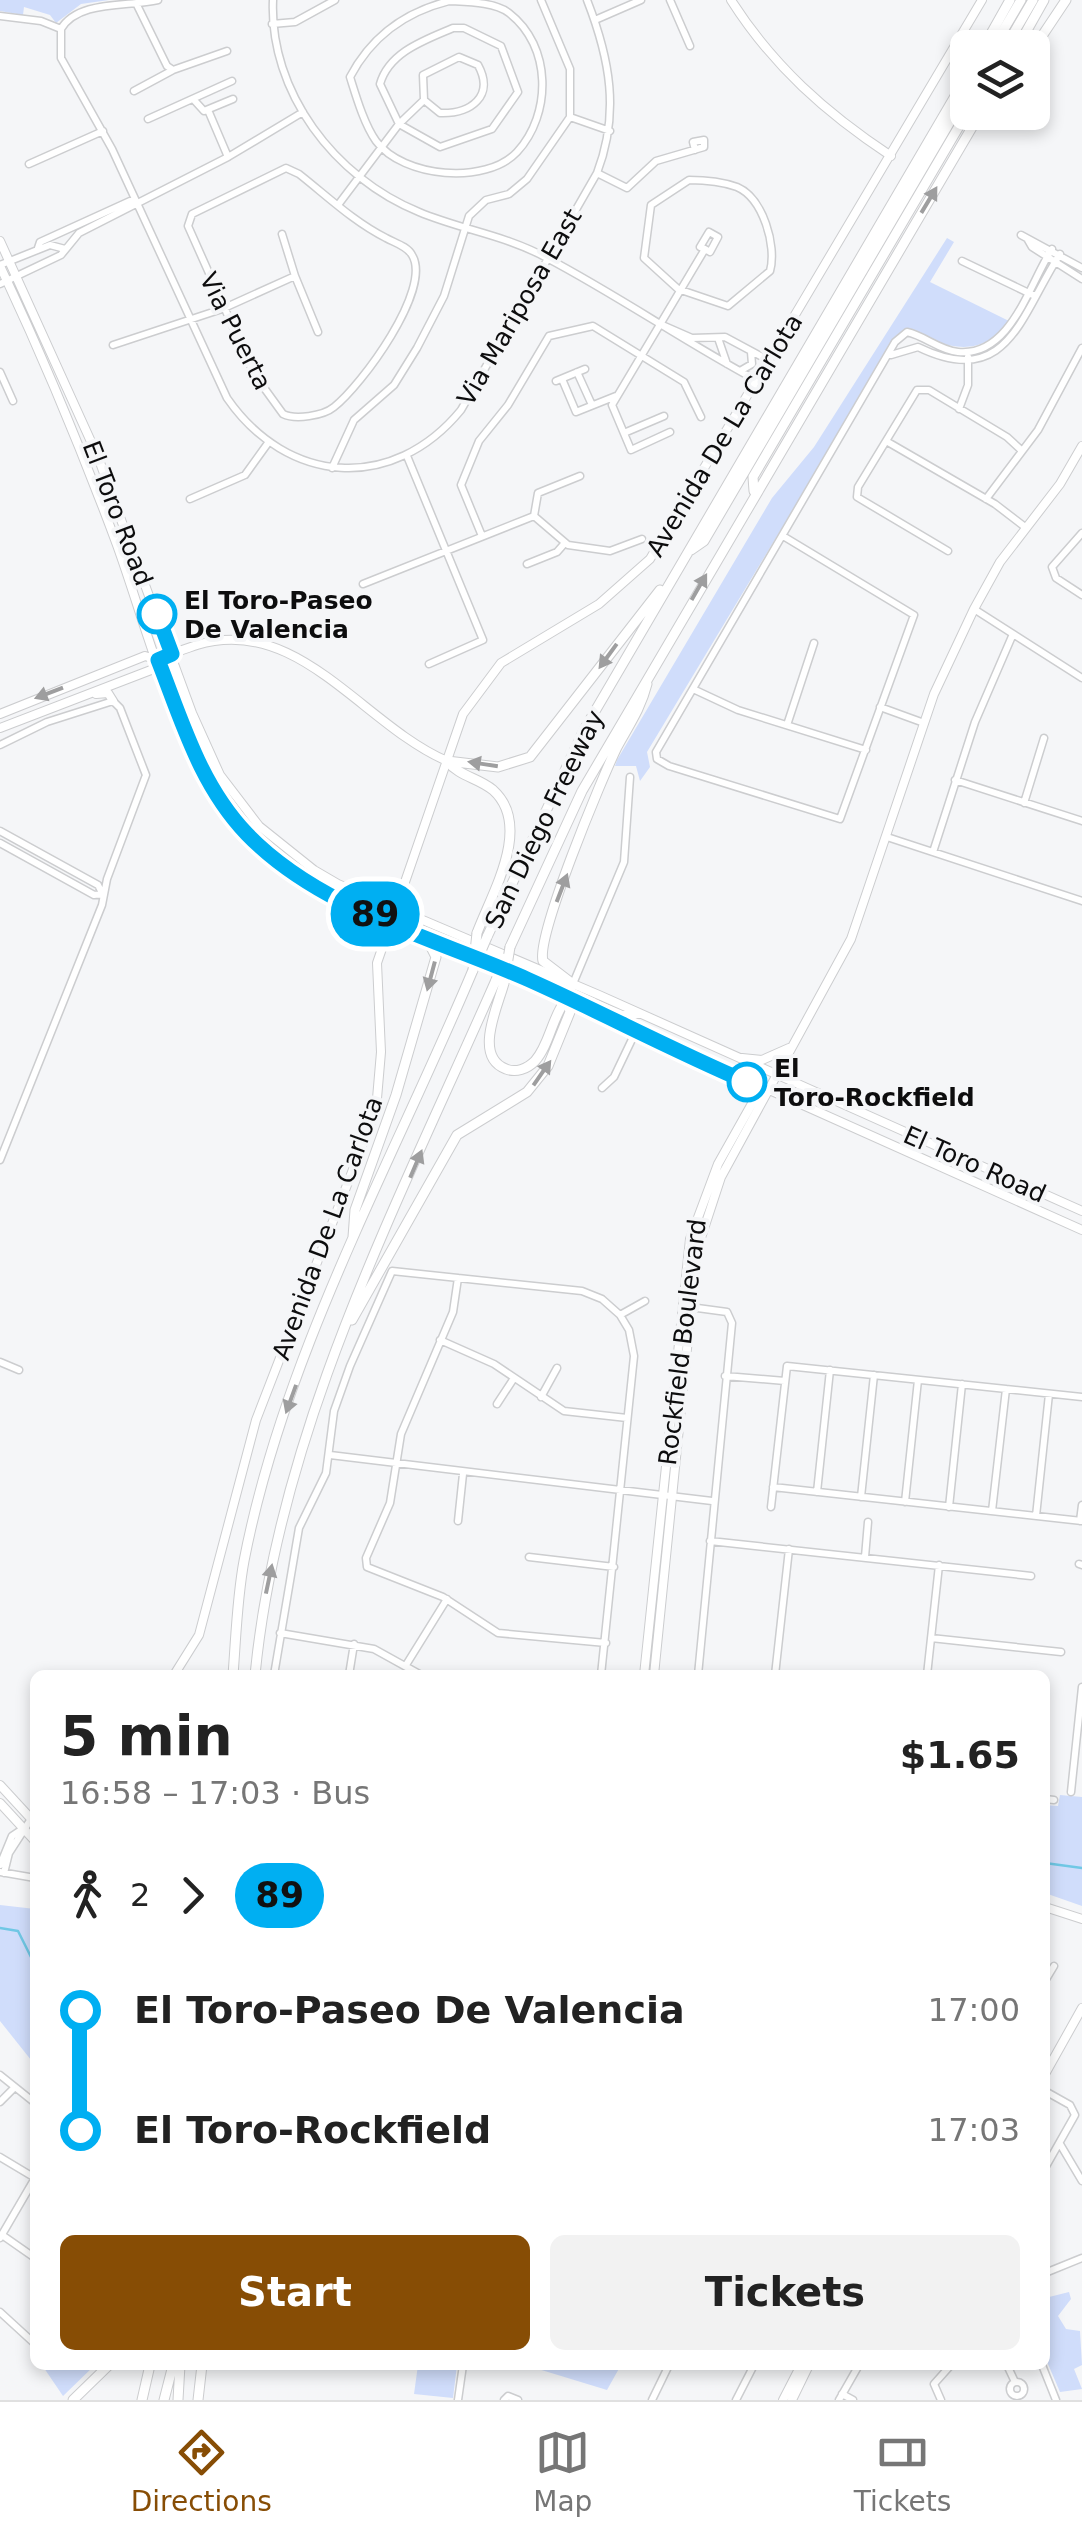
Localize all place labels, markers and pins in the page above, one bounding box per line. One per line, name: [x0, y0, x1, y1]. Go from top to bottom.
place label: El Toro-Paseo De Valencia: [184, 586, 373, 644]
marker: El Toro-Paseo De Valencia: [138, 595, 176, 633]
place label: El Toro-Rockfield: [774, 1054, 975, 1112]
marker: El Toro-Rockfield: [728, 1063, 766, 1101]

